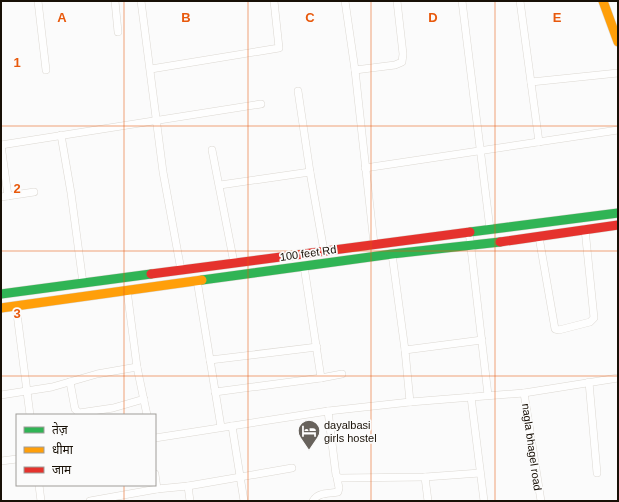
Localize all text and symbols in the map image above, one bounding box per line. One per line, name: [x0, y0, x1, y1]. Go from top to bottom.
text: A: [57, 10, 67, 25]
text: B: [181, 10, 191, 25]
text: C: [305, 10, 315, 25]
text: D: [428, 10, 438, 25]
text: E: [553, 10, 562, 25]
text: 1: [13, 55, 21, 70]
text: 2: [13, 181, 21, 196]
street label: 100 feet Rd: [279, 243, 337, 263]
text: 3: [13, 306, 21, 321]
street label: nagla bhagel road: [520, 403, 544, 491]
legend: [16, 414, 156, 486]
hotel icon: dayalbasi girls hostel: [296, 418, 322, 451]
place label: dayalbasi girls hostel: [324, 419, 377, 444]
text: तेज़: [52, 422, 69, 437]
text: धीमा: [52, 442, 74, 457]
text: जाम: [52, 463, 72, 477]

